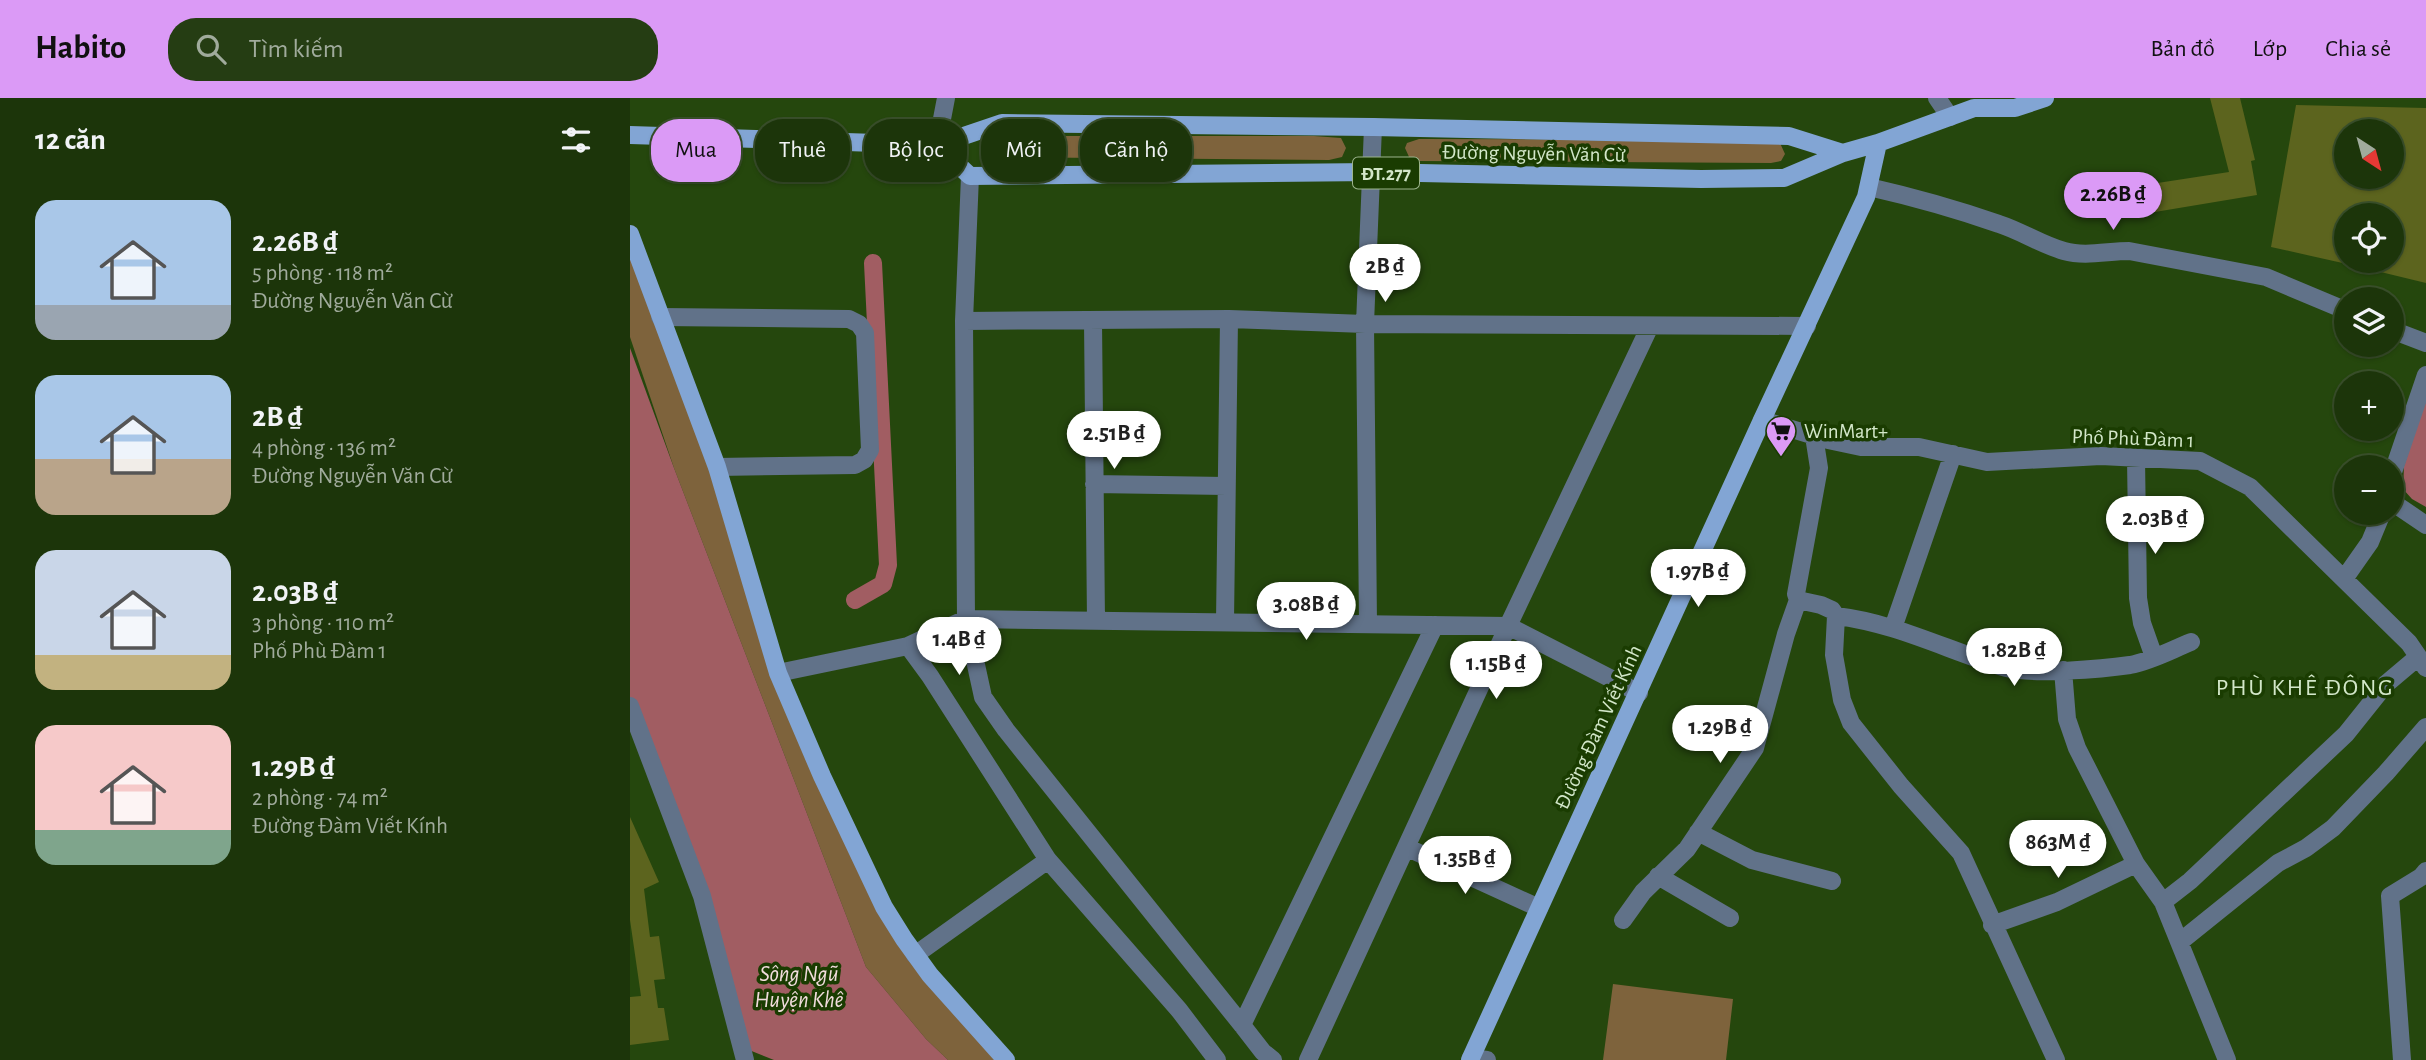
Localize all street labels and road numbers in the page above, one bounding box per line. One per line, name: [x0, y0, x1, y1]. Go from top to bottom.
street label: Đường Nguyễn Văn Cừ: [1442, 140, 1626, 166]
road number: ĐT.277: [1353, 158, 1419, 188]
street label: Phố Phù Đàm 1: [2071, 426, 2195, 451]
street label: Đường Đàm Viết Kính: [1551, 642, 1646, 813]

